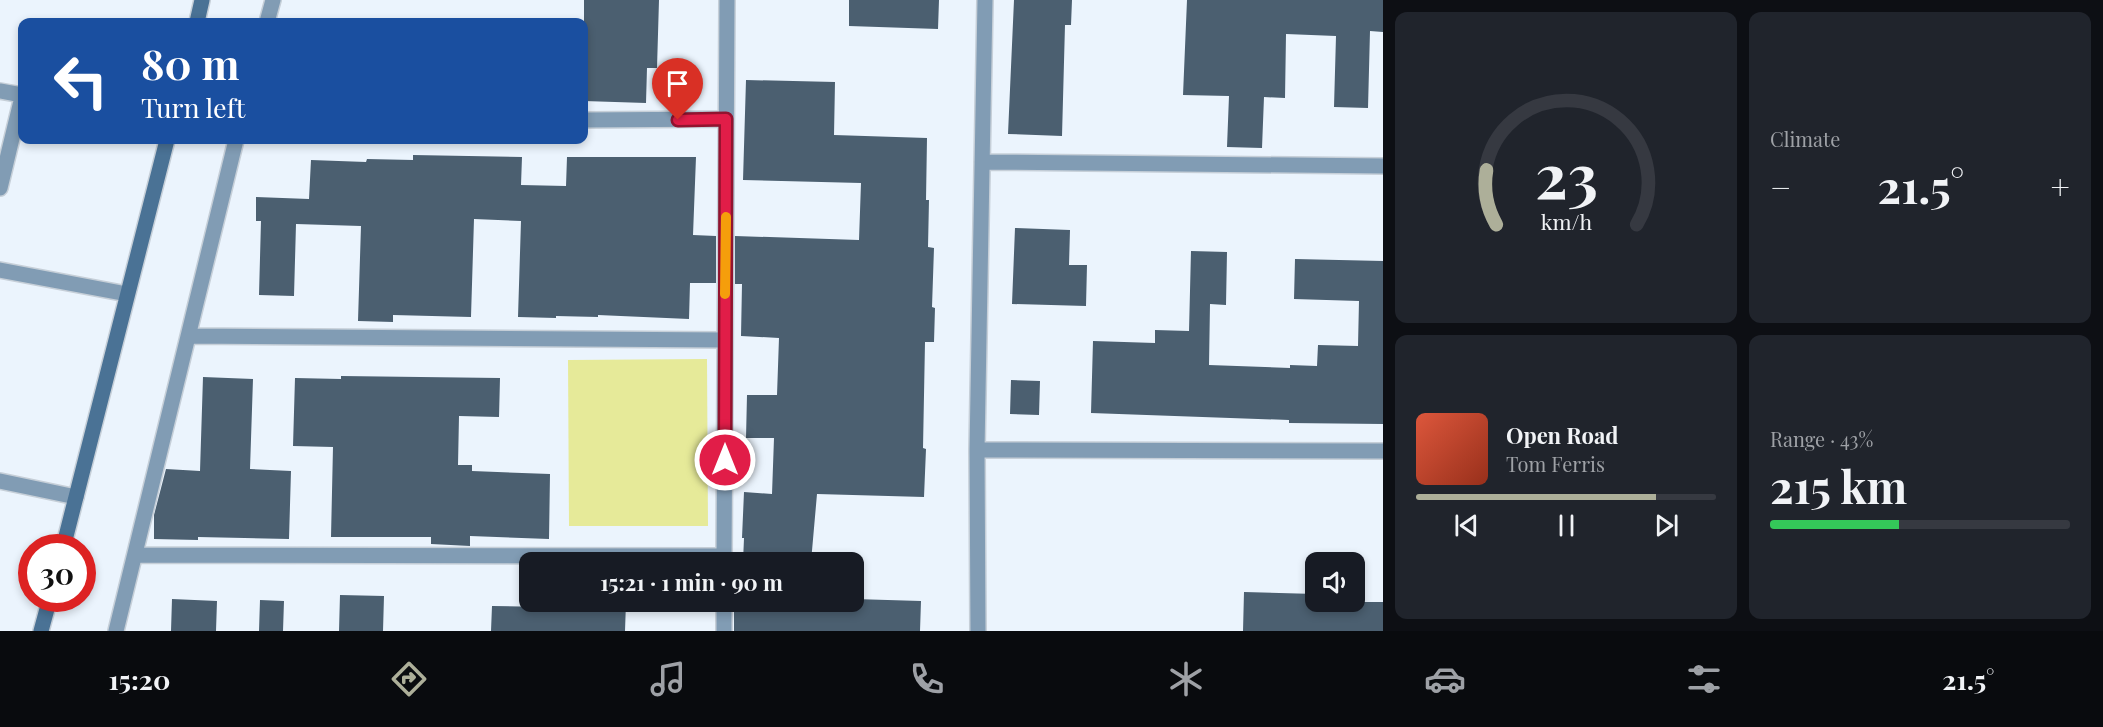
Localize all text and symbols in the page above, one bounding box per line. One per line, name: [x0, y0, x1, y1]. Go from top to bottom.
text: 80 m: [141, 35, 239, 91]
icon: left: [42, 42, 120, 120]
pin: [652, 58, 703, 120]
icon: arrive: [661, 67, 694, 100]
text: Turn left: [141, 89, 245, 125]
text: Climate: [1770, 125, 1840, 152]
text: 23: [1534, 131, 1598, 215]
text: 21.5°: [1878, 155, 1964, 215]
text: −: [1770, 164, 1791, 208]
text: +: [2051, 164, 2070, 208]
text: km/h: [1540, 207, 1592, 235]
text: Open Road: [1506, 420, 1618, 450]
text: Range · 43%: [1770, 425, 1873, 452]
position arrow: [693, 428, 757, 492]
text: Tom Ferris: [1506, 450, 1605, 477]
text: 215 km: [1770, 455, 1907, 515]
icon: previous: [1450, 509, 1483, 542]
icon: pause: [1550, 509, 1583, 542]
icon: next: [1650, 509, 1683, 542]
speed limit sign: 30: [18, 534, 96, 612]
map controls: [1305, 552, 1365, 612]
button: sound: [1305, 552, 1365, 612]
text: 15:21 · 1 min · 90 m: [600, 567, 783, 597]
icon: directions: [388, 658, 430, 700]
icon: music: [647, 658, 689, 700]
icon: phone: [906, 658, 948, 700]
icon: climate: [1165, 658, 1207, 700]
icon: car: [1424, 658, 1466, 700]
icon: filters: [1683, 658, 1725, 700]
text: 15:20: [109, 661, 170, 697]
text: 21.5°: [1942, 661, 1994, 697]

